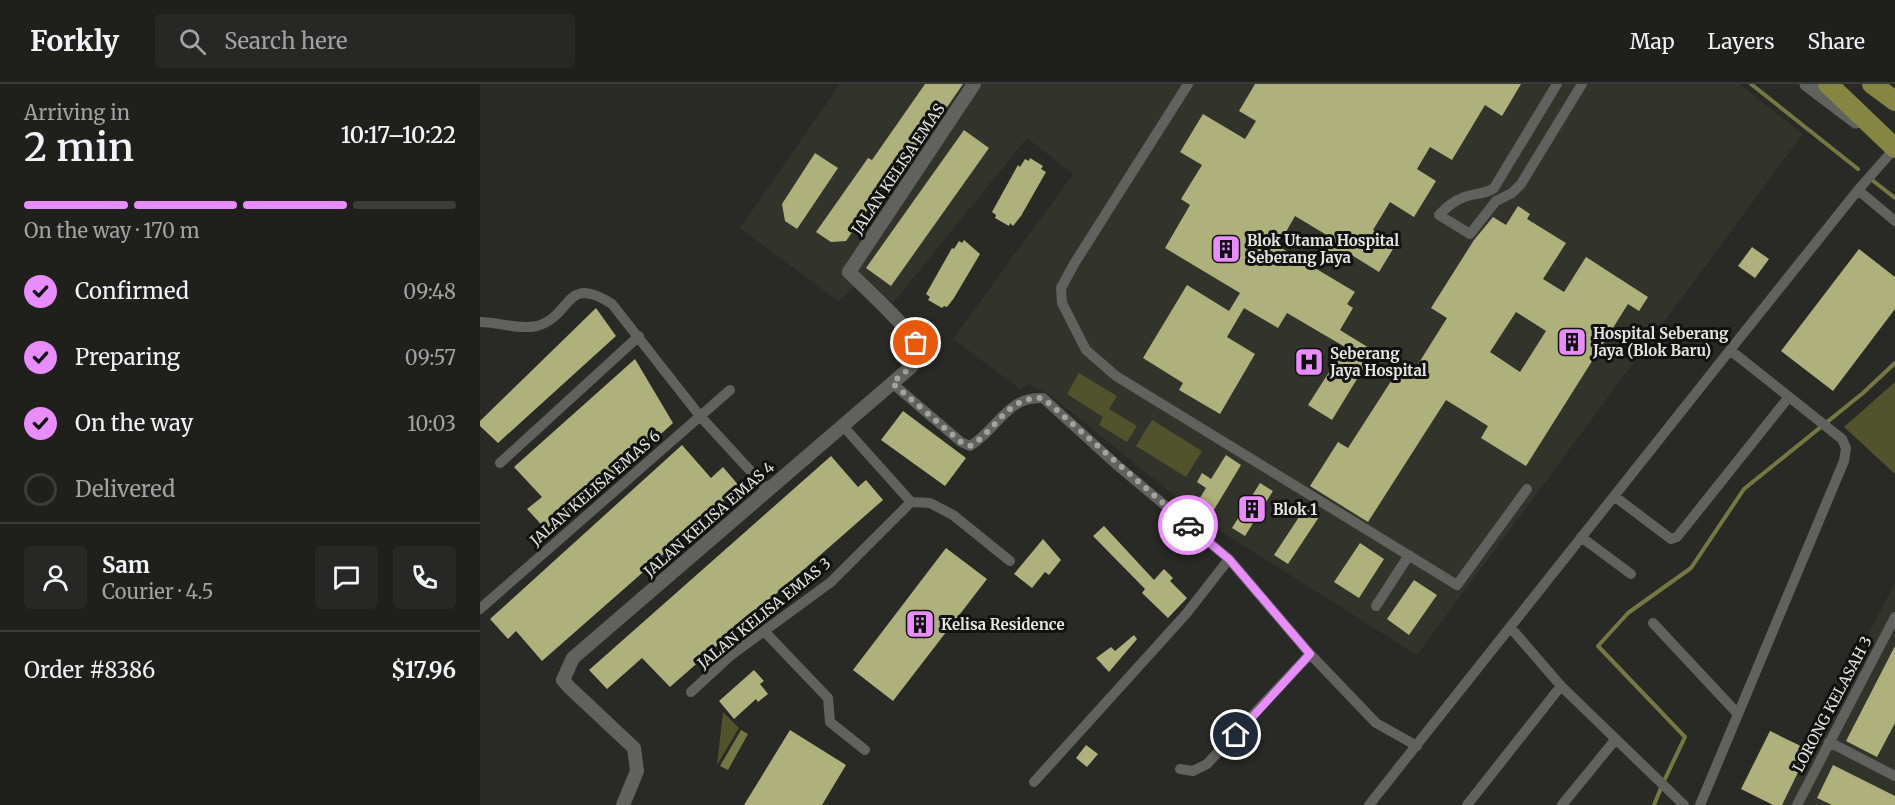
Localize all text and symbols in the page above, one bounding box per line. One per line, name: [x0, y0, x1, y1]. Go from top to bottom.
search box: [155, 14, 575, 68]
text: Forkly: [30, 23, 119, 59]
icon: search: [176, 25, 209, 58]
text: Search here: [224, 27, 348, 55]
text: Map: [1630, 28, 1675, 55]
text: Layers: [1708, 28, 1775, 55]
text: Share: [1808, 28, 1865, 55]
text: Arriving in: [24, 100, 130, 125]
street label: JALAN KELISA EMAS: [847, 100, 949, 239]
text: 10:17–10:22: [341, 121, 456, 149]
text: 2 min: [24, 123, 134, 172]
text: On the way · 170 m: [24, 218, 200, 243]
place label: Blok Utama Hospital Seberang Jaya: [1247, 231, 1399, 267]
building icon: Blok Utama Hospital Seberang Jaya: [1210, 233, 1242, 265]
icon: check: [24, 275, 57, 308]
text: Confirmed: [75, 277, 189, 305]
text: 09:48: [403, 279, 456, 304]
pin: [890, 317, 941, 368]
place label: Hospital Seberang Jaya (Blok Baru): [1592, 324, 1729, 360]
icon: bag: [899, 326, 932, 359]
building icon: Hospital Seberang Jaya (Blok Baru): [1556, 326, 1588, 358]
icon: check: [24, 341, 57, 374]
text: Preparing: [75, 343, 180, 371]
place label: Seberang Jaya Hospital: [1329, 344, 1427, 380]
text: 09:57: [405, 345, 456, 370]
hospital icon: Seberang Jaya Hospital: [1293, 346, 1325, 378]
icon: check: [24, 407, 57, 440]
text: On the way: [75, 409, 193, 437]
text: 10:03: [407, 411, 456, 436]
street label: JALAN KELISA EMAS 6: [525, 426, 664, 550]
street label: JALAN KELISA EMAS 4: [639, 457, 778, 581]
text: Delivered: [75, 475, 175, 503]
building icon: Blok 1: [1236, 493, 1268, 525]
courier: [1158, 495, 1218, 555]
place label: Blok 1: [1273, 500, 1317, 519]
icon: car: [1172, 509, 1205, 542]
button: person: [24, 546, 87, 609]
button: chat: [315, 546, 378, 609]
button: phone: [393, 546, 456, 609]
text: Sam: [102, 551, 150, 579]
street label: JALAN KELISA EMAS 3: [693, 553, 834, 673]
text: Courier · 4.5: [102, 579, 214, 604]
building icon: Kelisa Residence: [904, 608, 936, 640]
place label: Kelisa Residence: [941, 615, 1065, 634]
street label: LORONG KELASAH 3: [1788, 633, 1876, 775]
text: Order #8386: [24, 656, 155, 684]
text: $17.96: [391, 656, 456, 684]
pin: [1210, 709, 1261, 760]
icon: home: [1219, 718, 1252, 751]

